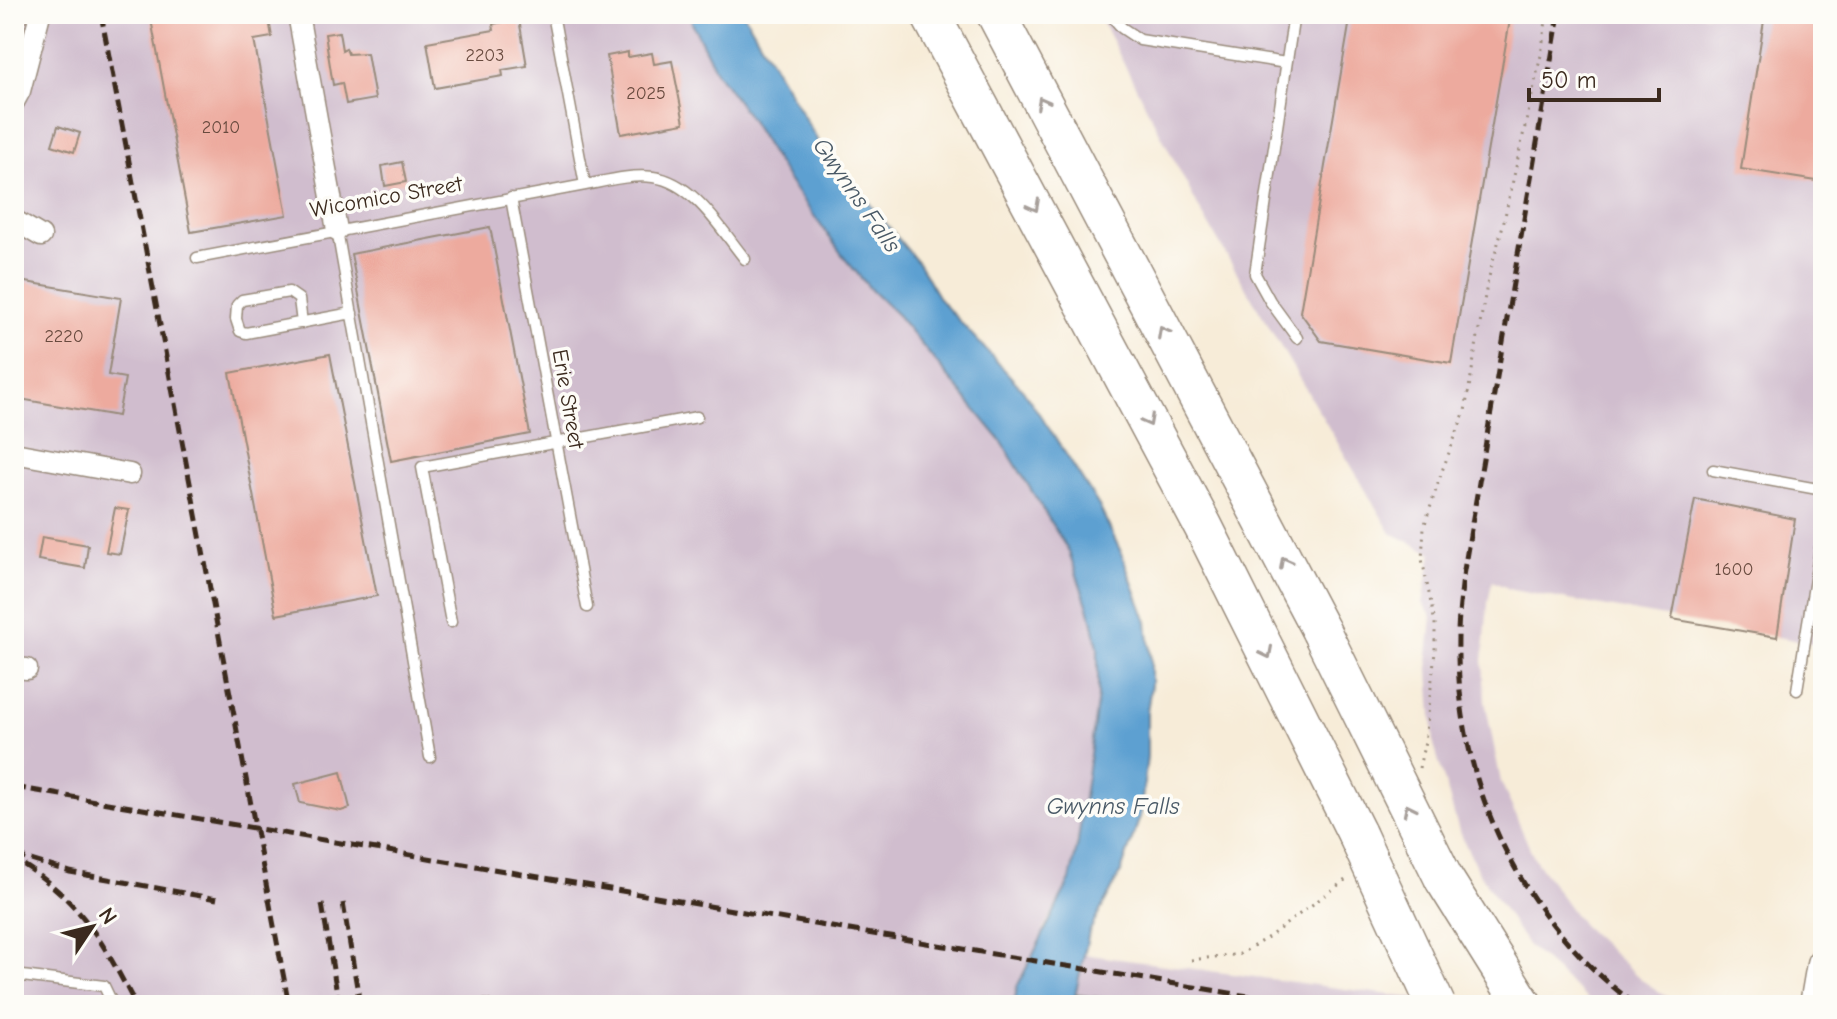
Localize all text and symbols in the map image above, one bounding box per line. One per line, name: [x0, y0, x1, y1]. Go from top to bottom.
house number: 2203: [466, 45, 504, 66]
scale bar: [1529, 52, 1659, 102]
text: 50 m: [1541, 66, 1597, 94]
house number: 2025: [626, 83, 666, 104]
one-way arrow: [1036, 96, 1052, 110]
house number: 2010: [202, 117, 240, 138]
water label: Gwynns Falls: [807, 132, 907, 258]
street label: Wicomico Street: [308, 171, 465, 223]
one-way arrow: [1024, 197, 1040, 211]
one-way arrow: [1158, 325, 1173, 340]
house number: 2220: [44, 326, 84, 347]
street label: Erie Street: [546, 347, 590, 451]
one-way arrow: [1139, 413, 1154, 427]
one-way arrow: [1279, 555, 1294, 570]
house number: 1600: [1715, 559, 1753, 580]
one-way arrow: [1257, 644, 1272, 659]
water label: Gwynns Falls: [1046, 792, 1180, 820]
one-way arrow: [1404, 803, 1419, 818]
north arrow: [52, 887, 132, 967]
text: N: [93, 903, 122, 929]

